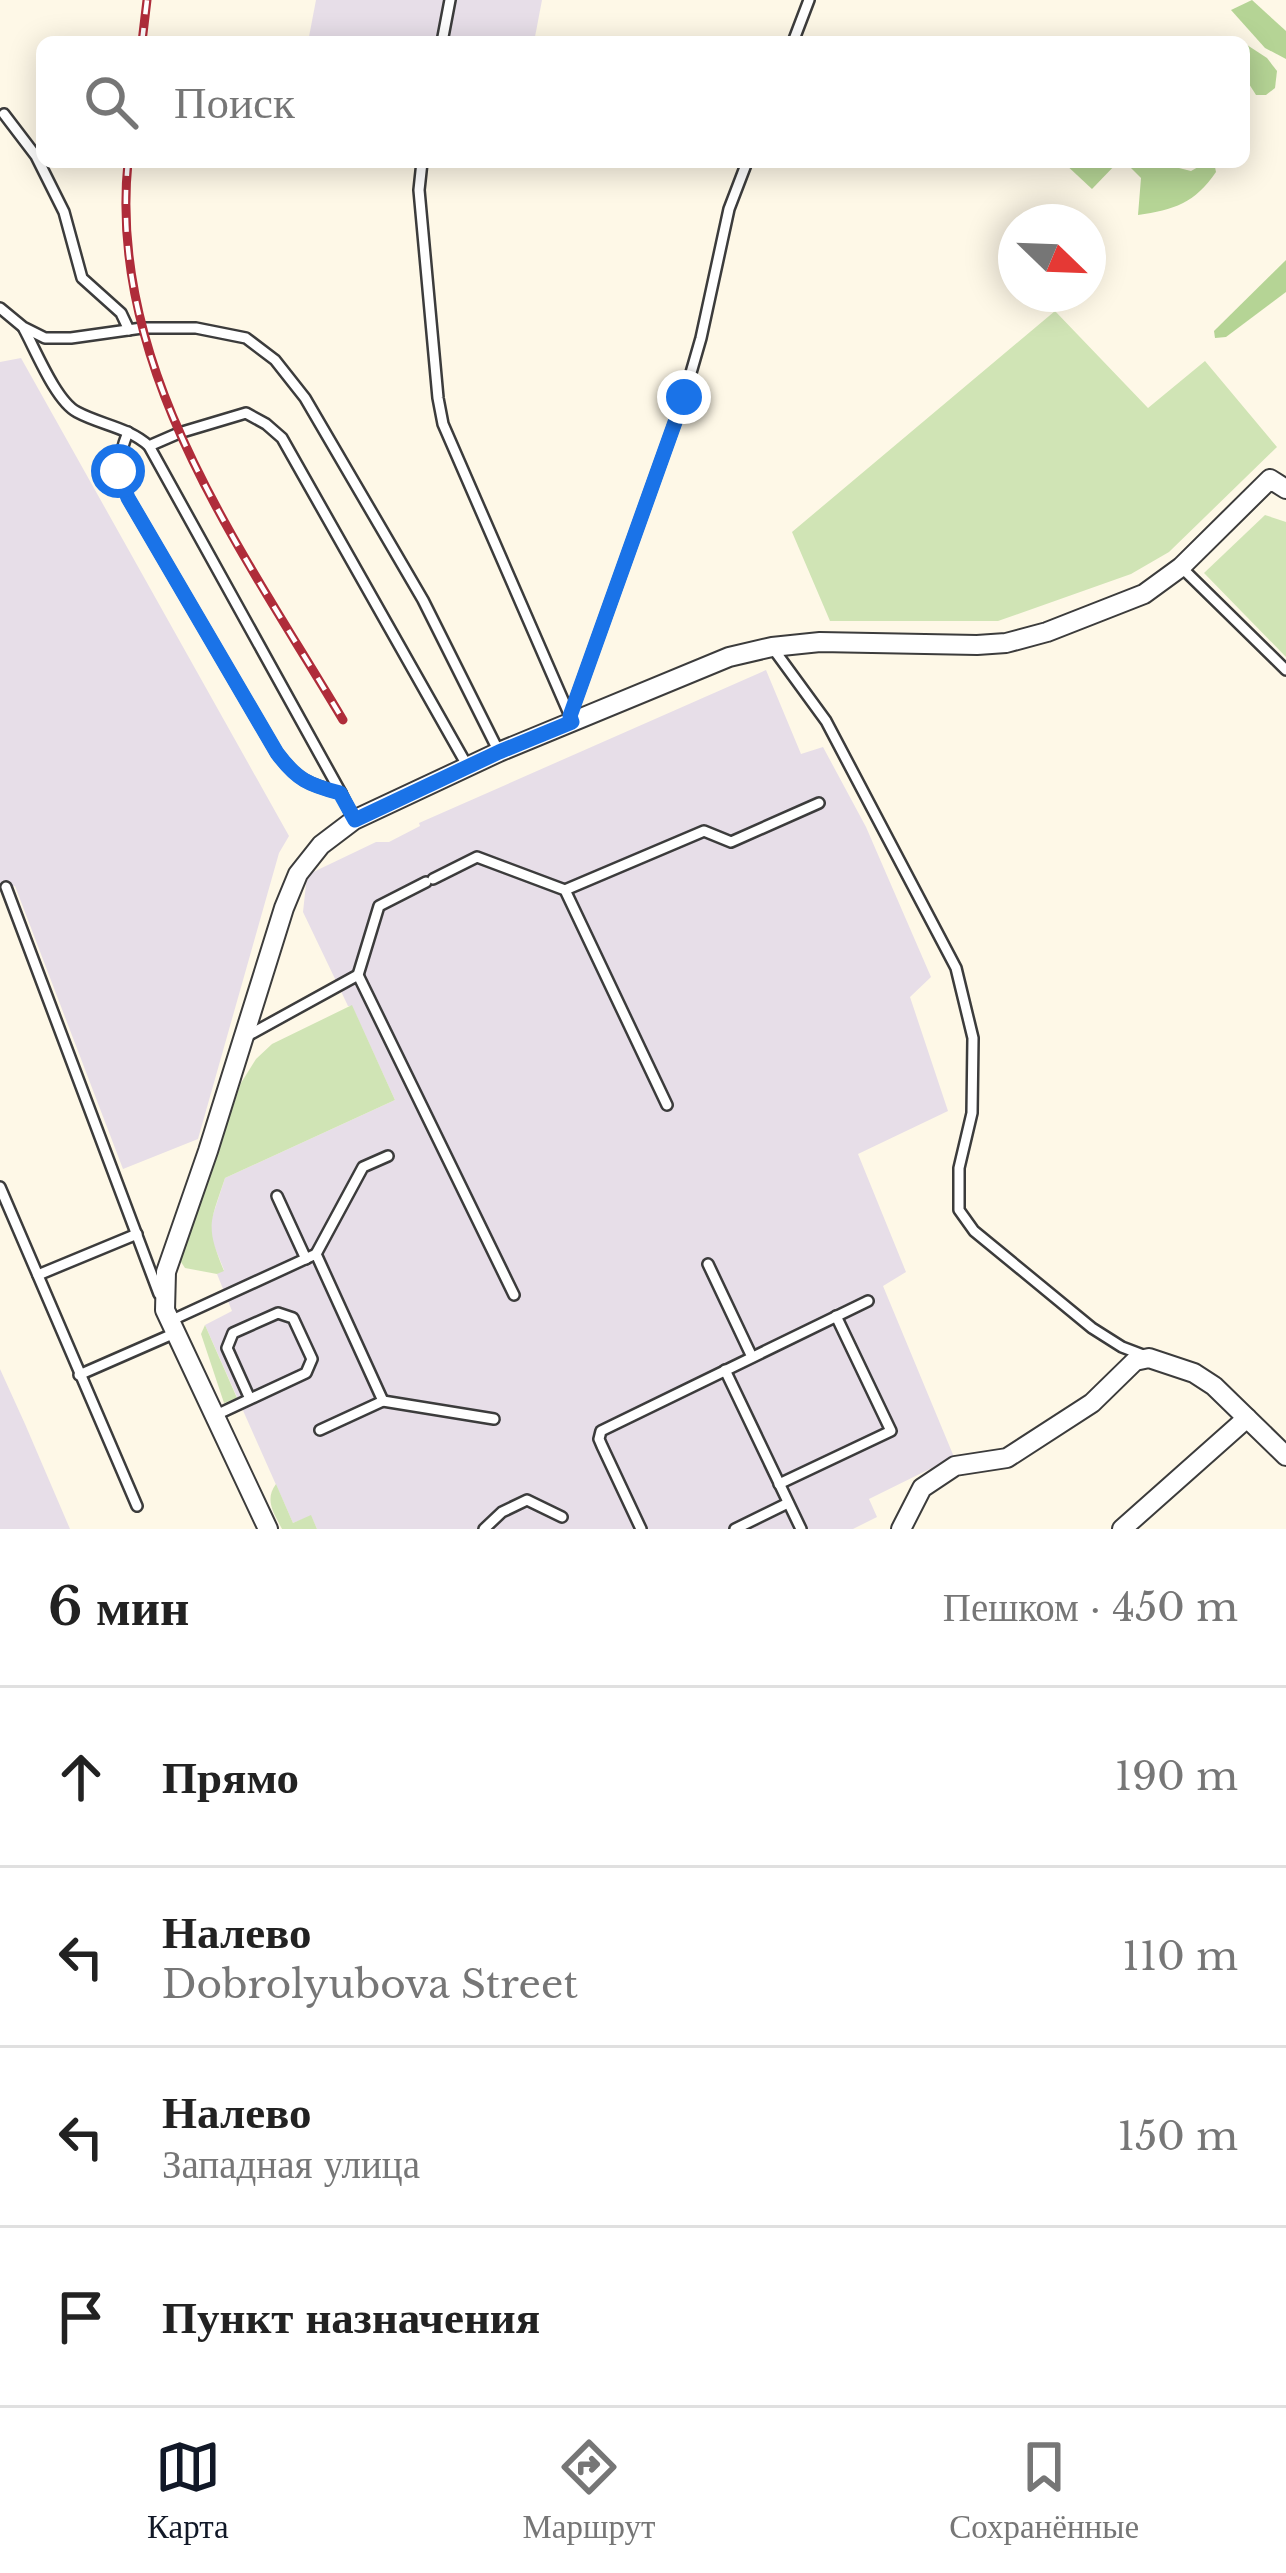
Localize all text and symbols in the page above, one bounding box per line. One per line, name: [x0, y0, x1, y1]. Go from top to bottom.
search box: [36, 36, 1250, 168]
icon: search: [78, 69, 144, 135]
text: Поиск: [174, 74, 295, 130]
north arrow: [998, 204, 1106, 312]
route end: [657, 370, 711, 424]
route start: [91, 444, 145, 498]
text: 6 мин: [48, 1576, 189, 1639]
text: Пешком · 450 m: [943, 1583, 1238, 1632]
icon: ahead: [48, 1744, 114, 1810]
text: Прямо: [162, 1749, 299, 1805]
text: 190 m: [1115, 1752, 1238, 1801]
text: Налево: [162, 1904, 312, 1960]
icon: left: [48, 1924, 114, 1990]
text: 110 m: [1122, 1932, 1238, 1981]
text: Dobrolyubova Street: [162, 1960, 578, 2009]
text: Налево: [162, 2084, 312, 2140]
icon: left: [48, 2104, 114, 2170]
text: 150 m: [1118, 2112, 1238, 2161]
text: Западная улица: [162, 2140, 420, 2189]
icon: arrive: [48, 2284, 114, 2350]
text: Пункт назначения: [162, 2289, 540, 2345]
tab: Карта: [147, 2434, 229, 2547]
tab: Маршрут: [523, 2434, 655, 2547]
tab: Сохранённые: [949, 2434, 1139, 2547]

